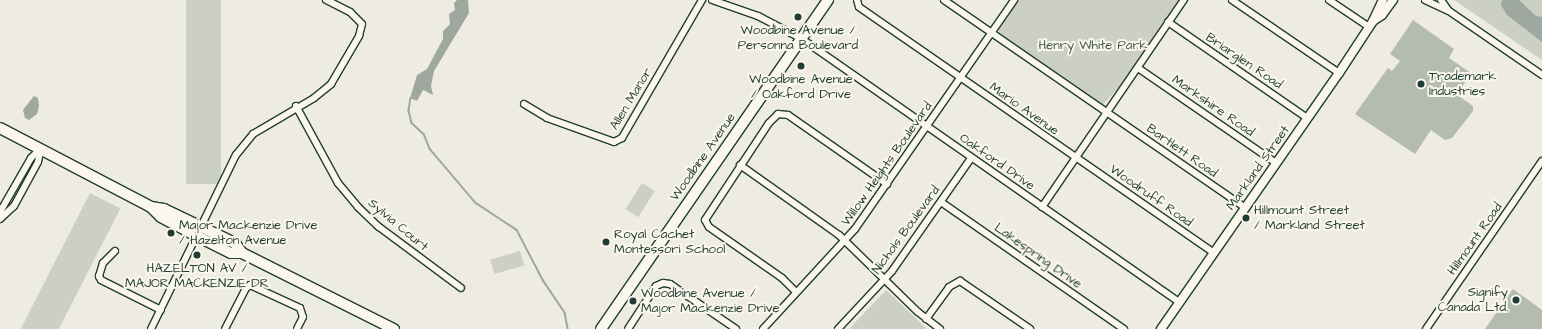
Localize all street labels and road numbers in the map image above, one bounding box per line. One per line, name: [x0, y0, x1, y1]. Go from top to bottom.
street label: Briarglen Road: [1203, 30, 1285, 92]
street label: Allen Manor: [606, 65, 656, 133]
street label: Markshire Road: [1169, 72, 1257, 140]
street label: Mario Avenue: [986, 79, 1062, 139]
street label: Willow Heights Boulevard: [838, 99, 936, 229]
street label: Woodbine Avenue: [667, 110, 739, 204]
street label: Bartlett Road: [1144, 121, 1220, 181]
street label: Markland Street: [1223, 123, 1293, 213]
street label: Oakford Drive: [956, 130, 1038, 194]
street label: Woodruff Road: [1106, 162, 1196, 230]
street label: Nichols Boulevard: [869, 183, 943, 277]
street label: Sylvia Court: [365, 195, 431, 255]
street label: Hillmount Road: [1444, 200, 1506, 278]
street label: Lakespring Drive: [991, 220, 1085, 292]

